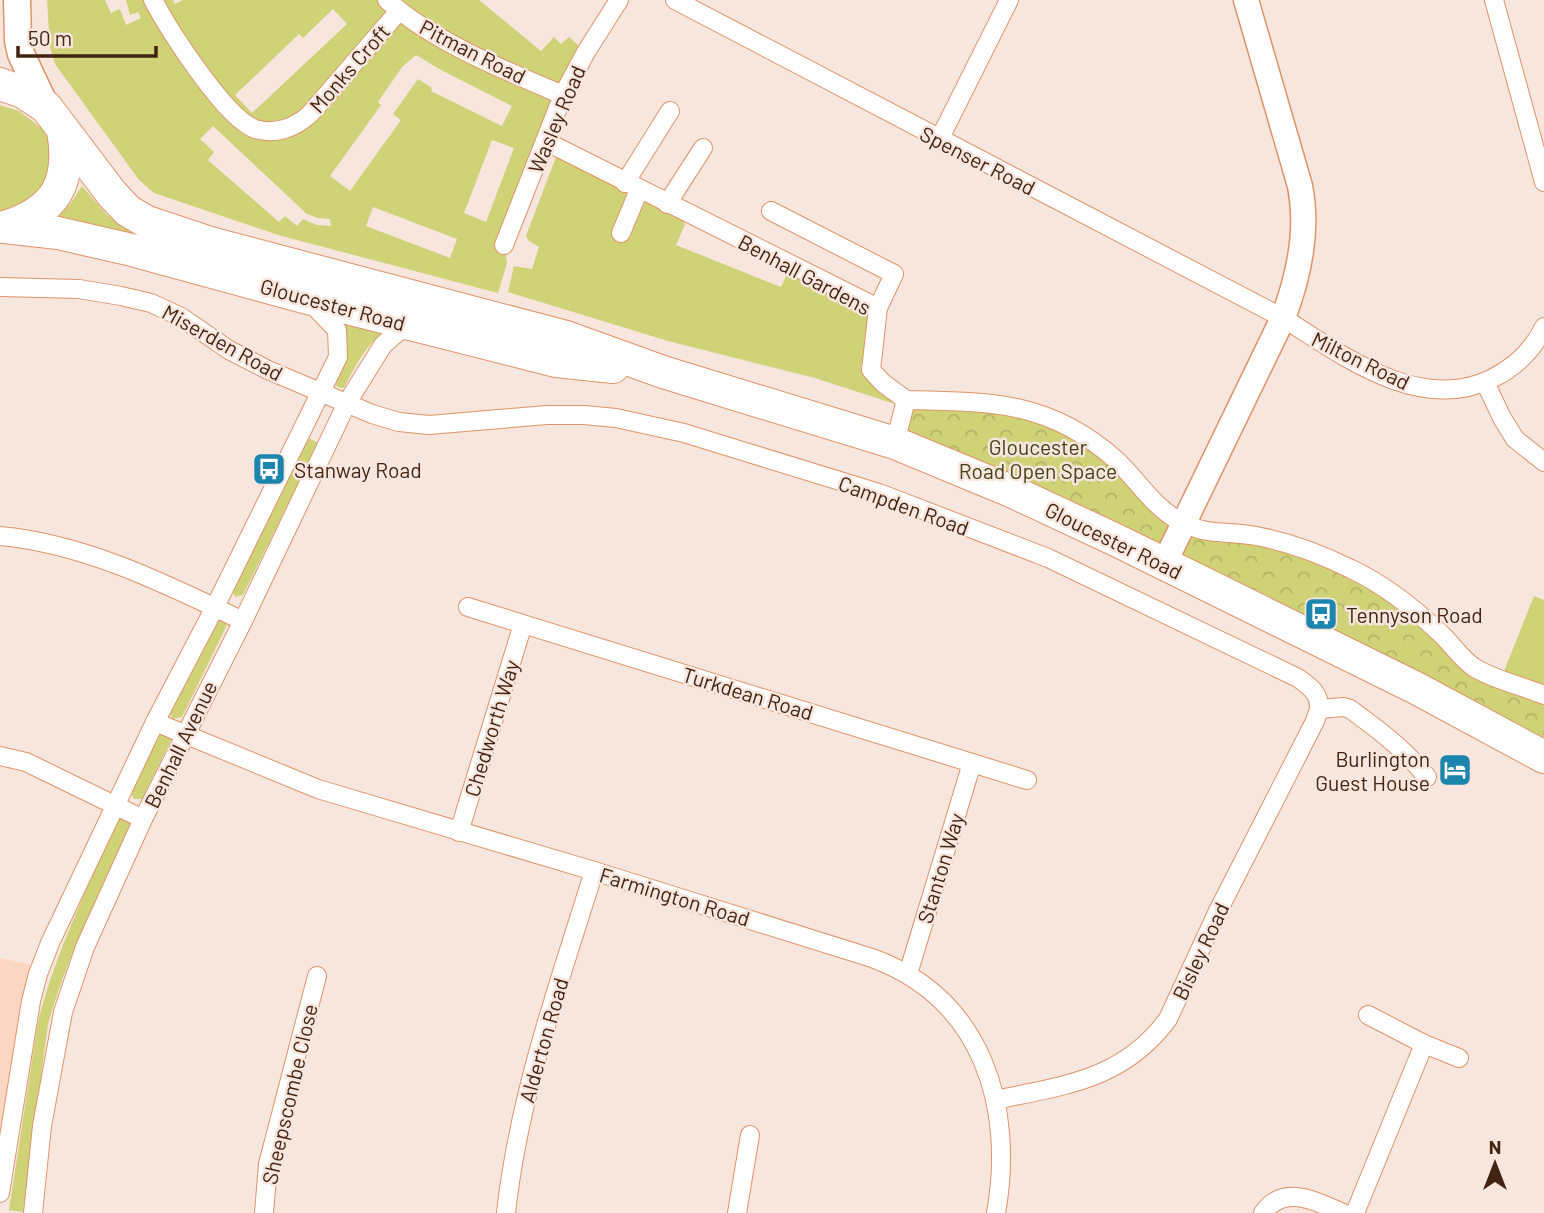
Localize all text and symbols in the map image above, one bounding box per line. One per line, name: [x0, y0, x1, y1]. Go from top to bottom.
scale bar: [18, 14, 156, 58]
street label: Pitman Road: [416, 14, 530, 88]
street label: Monks Croft: [304, 19, 394, 117]
text: 50 m: [28, 25, 72, 50]
street label: Wasley Road: [522, 61, 590, 177]
street label: Spenser Road: [916, 120, 1040, 200]
street label: Benhall Gardens: [734, 229, 876, 319]
street label: Gloucester Road: [258, 273, 408, 335]
street label: Miserden Road: [158, 299, 288, 385]
street label: Milton Road: [1308, 326, 1414, 394]
park label: Gloucester Road Open Space: [959, 434, 1117, 483]
bus stop icon: Stanway Road: [250, 450, 288, 488]
place label: Stanway Road: [294, 457, 422, 482]
street label: Campden Road: [835, 470, 973, 540]
street label: Gloucester Road: [1041, 496, 1187, 584]
bus stop icon: Tennyson Road: [1302, 595, 1340, 633]
place label: Tennyson Road: [1346, 602, 1483, 627]
street label: Chedworth Way: [458, 656, 524, 799]
street label: Turkdean Road: [680, 661, 816, 725]
street label: Benhall Avenue: [138, 676, 222, 812]
place label: Burlington Guest House: [1315, 746, 1430, 795]
hotel icon: Burlington Guest House: [1436, 751, 1474, 789]
street label: Stanton Way: [911, 810, 969, 926]
street label: Farmington Road: [597, 861, 753, 931]
street label: Bisley Road: [1167, 898, 1233, 1004]
street label: Alderton Road: [513, 975, 573, 1105]
street label: Sheepscombe Close: [256, 1001, 322, 1187]
north arrow: [1460, 1129, 1530, 1199]
text: N: [1489, 1135, 1501, 1158]

